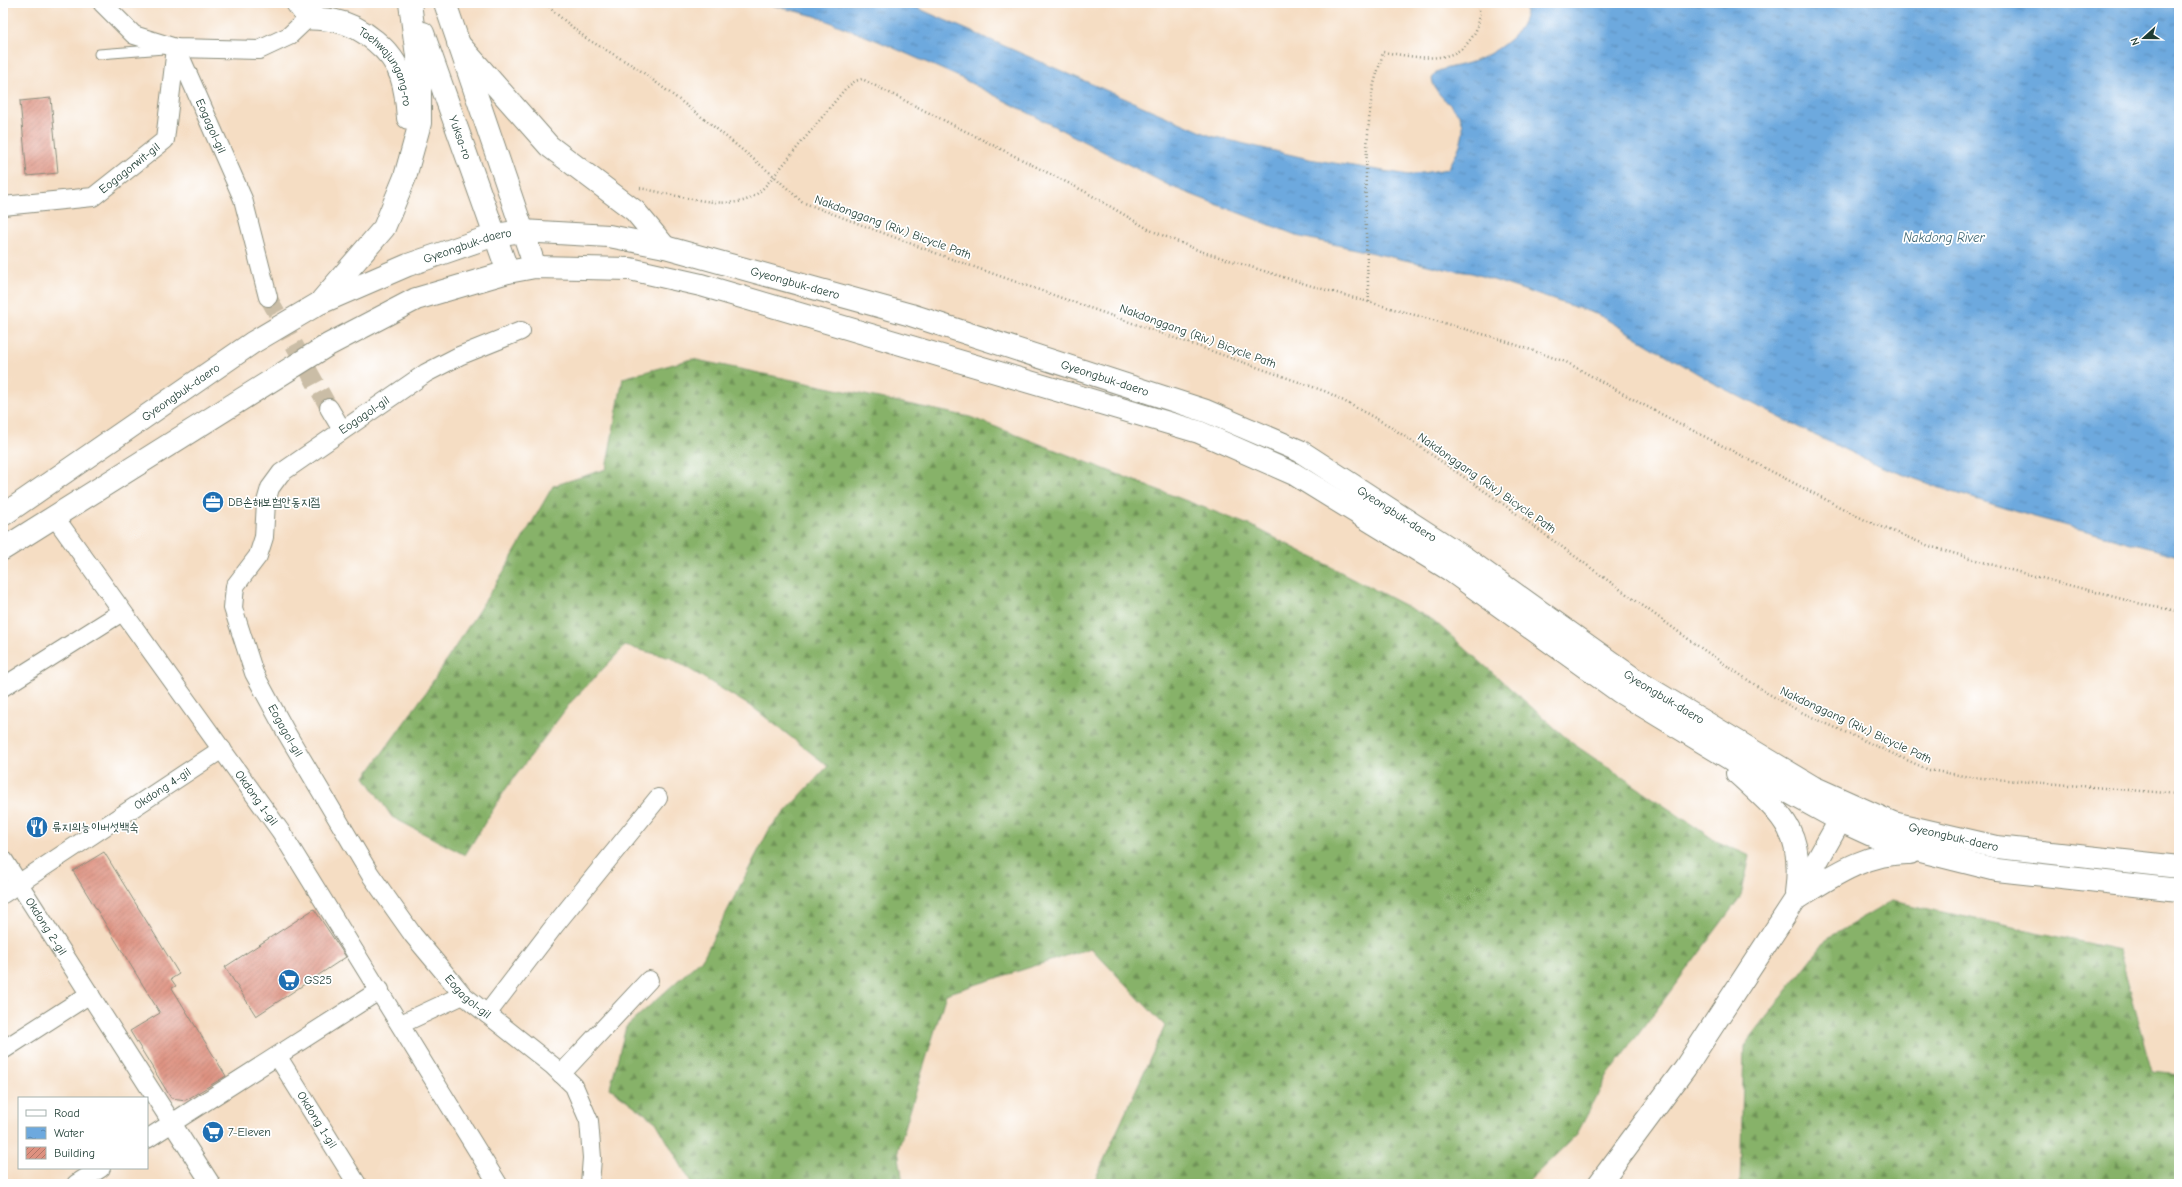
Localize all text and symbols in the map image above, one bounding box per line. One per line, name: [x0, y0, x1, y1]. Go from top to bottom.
north arrow: [2124, 18, 2164, 58]
street label: Taehwajungang-ro: [356, 24, 414, 107]
text: N: [2128, 36, 2142, 47]
street label: Eogagol-gil: [193, 96, 229, 155]
street label: Yuksa-ro: [446, 114, 474, 162]
street label: Eogagorwit-gil: [96, 140, 163, 196]
street label: Nakdonggang (Riv.) Bicycle Path: [813, 192, 973, 262]
street label: Gyeongbuk-daero: [421, 226, 512, 266]
water label: Nakdong River: [1903, 230, 1986, 245]
street label: Gyeongbuk-daero: [749, 264, 841, 302]
street label: Nakdonggang (Riv.) Bicycle Path: [1118, 301, 1278, 371]
street label: Gyeongbuk-daero: [1059, 357, 1151, 399]
street label: Gyeongbuk-daero: [139, 360, 223, 424]
street label: Eogagol-gil: [336, 393, 392, 437]
street label: Nakdonggang (Riv.) Bicycle Path: [1415, 430, 1559, 536]
street label: Gyeongbuk-daero: [1355, 483, 1439, 545]
office icon: DB손해보험안동지점: [200, 489, 226, 515]
place label: DB손해보험안동지점: [228, 495, 320, 509]
street label: Gyeongbuk-daero: [1621, 667, 1707, 727]
street label: Nakdonggang (Riv.) Bicycle Path: [1778, 684, 1934, 766]
street label: Eogagol-gil: [265, 702, 306, 759]
street label: Okdong 4-gil: [131, 765, 193, 812]
street label: Okdong 1-gil: [232, 768, 281, 828]
restaurant icon: 류지의능이버섯백숙: [24, 814, 50, 840]
place label: 류지의능이버섯백숙: [52, 820, 139, 834]
street label: Gyeongbuk-daero: [1907, 820, 2000, 854]
street label: Okdong 2-gil: [22, 895, 70, 958]
supermarket icon: GS25: [276, 967, 302, 993]
street label: Eogagol-gil: [442, 972, 494, 1021]
place label: GS25: [304, 973, 332, 987]
street label: Okdong 1-gil: [294, 1089, 340, 1151]
legend: [18, 1097, 148, 1169]
text: Road: [54, 1106, 80, 1120]
supermarket icon: 7-Eleven: [200, 1119, 226, 1145]
place label: 7-Eleven: [228, 1125, 271, 1139]
text: Water: [54, 1126, 84, 1140]
text: Building: [54, 1146, 95, 1160]

